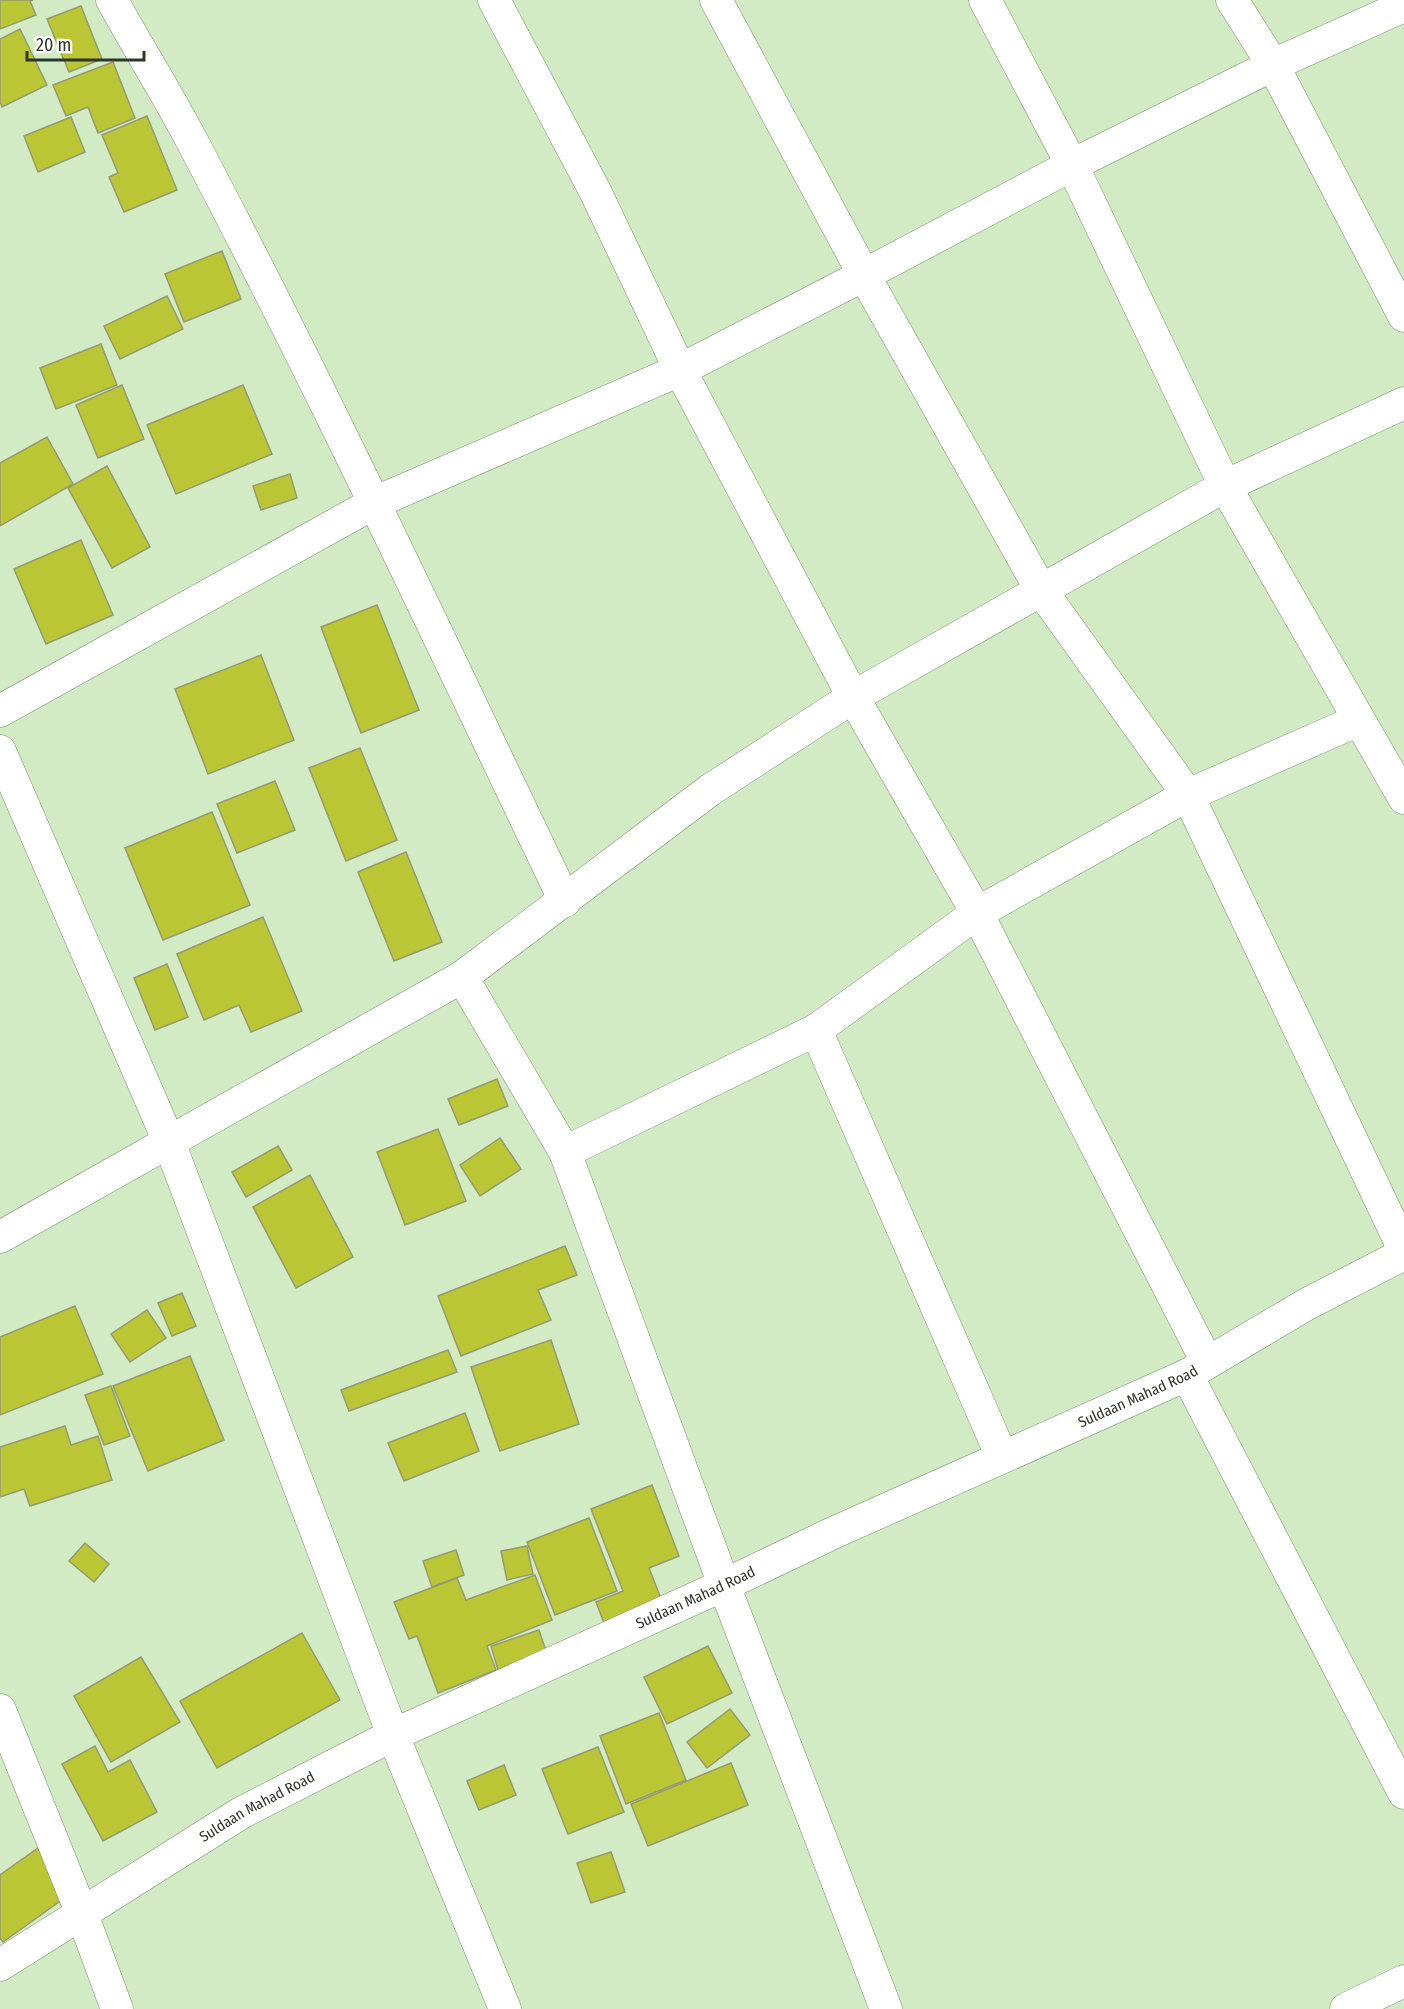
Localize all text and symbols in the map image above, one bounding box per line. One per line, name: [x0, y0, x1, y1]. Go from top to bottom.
scale bar: [27, 24, 144, 62]
text: 20 m: [36, 34, 71, 56]
street label: Suldaan Mahad Road: [1075, 1362, 1201, 1431]
street label: Suldaan Mahad Road: [633, 1562, 758, 1633]
street label: Suldaan Mahad Road: [196, 1768, 318, 1846]

